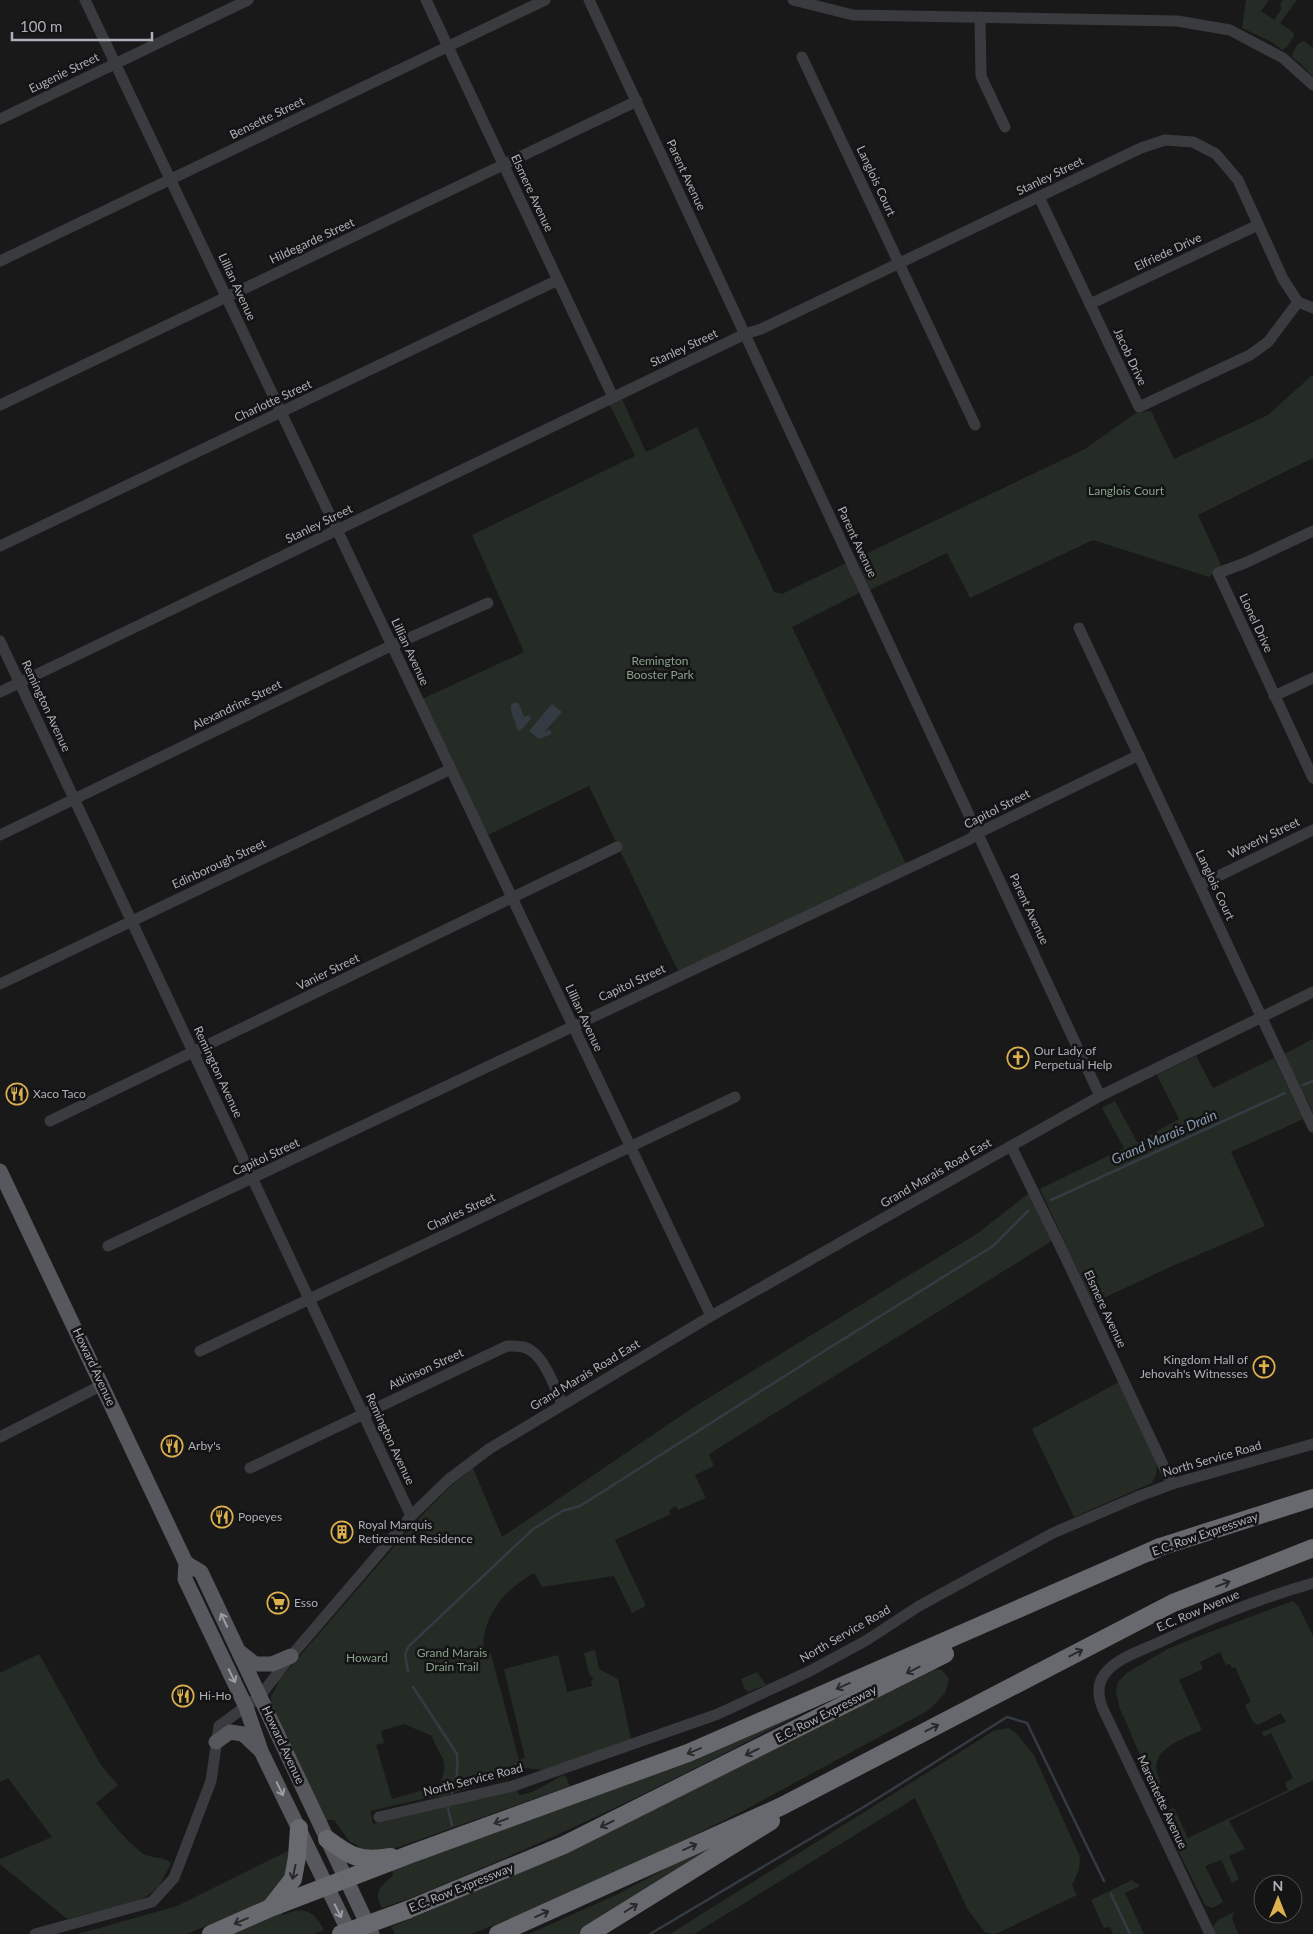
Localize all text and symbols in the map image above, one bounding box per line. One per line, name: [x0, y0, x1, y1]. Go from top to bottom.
scale bar: [12, 10, 152, 42]
text: 100 m: [20, 17, 62, 35]
street label: Eugenie Street: [26, 49, 102, 96]
street label: Bensette Street: [227, 93, 307, 142]
street label: Parent Avenue: [663, 137, 709, 213]
street label: Langlois Court: [854, 143, 900, 219]
street label: Elsmere Avenue: [508, 152, 557, 234]
street label: Stanley Street: [1014, 153, 1086, 198]
street label: Hildegarde Street: [267, 214, 357, 267]
street label: Elfriede Drive: [1132, 229, 1204, 274]
street label: Lillian Avenue: [215, 251, 260, 323]
street label: Stanley Street: [648, 325, 721, 370]
street label: Jacob Drive: [1111, 326, 1150, 388]
street label: Charlotte Street: [232, 376, 315, 425]
park label: Langlois Court: [1088, 483, 1165, 498]
street label: Stanley Street: [283, 501, 355, 546]
street label: Parent Avenue: [834, 504, 880, 580]
street label: Lionel Drive: [1236, 591, 1277, 655]
street label: Lillian Avenue: [388, 616, 433, 688]
park label: Remington Booster Park: [626, 653, 695, 682]
street label: Remington Avenue: [19, 658, 74, 754]
street label: Alexandrine Street: [190, 676, 285, 733]
street label: Capitol Street: [961, 785, 1033, 832]
street label: Waverly Street: [1226, 813, 1303, 861]
street label: Edinborough Street: [170, 835, 269, 892]
street label: Langlois Court: [1193, 847, 1239, 923]
street label: Parent Avenue: [1006, 871, 1052, 947]
street label: Vanier Street: [294, 950, 362, 993]
street label: Capitol Street: [596, 960, 668, 1005]
street label: Lillian Avenue: [562, 982, 607, 1054]
street label: Remington Avenue: [191, 1024, 246, 1120]
place label: Our Lady of Perpetual Help: [1034, 1043, 1113, 1072]
church icon: Our Lady of Perpetual Help: [1006, 1046, 1030, 1070]
restaurant icon: Xaco Taco: [5, 1082, 29, 1106]
place label: Xaco Taco: [33, 1086, 86, 1101]
water label: Grand Marais Drain: [1108, 1106, 1219, 1167]
street label: Capitol Street: [230, 1134, 302, 1179]
street label: Grand Marais Road East: [878, 1134, 995, 1210]
street label: Charles Street: [424, 1189, 498, 1234]
street label: Elsmere Avenue: [1081, 1268, 1130, 1350]
street label: Howard Avenue: [70, 1325, 119, 1408]
street label: Grand Marais Road East: [527, 1335, 643, 1413]
street label: Atkinson Street: [386, 1344, 466, 1392]
place label: Kingdom Hall of Jehovah's Witnesses: [1140, 1352, 1249, 1381]
church icon: Kingdom Hall of Jehovah's Witnesses: [1252, 1355, 1276, 1379]
street label: Remington Avenue: [363, 1391, 418, 1487]
restaurant icon: Arby's: [160, 1434, 184, 1458]
street label: North Service Road: [1161, 1437, 1263, 1480]
place label: Arby's: [188, 1438, 221, 1453]
restaurant icon: Popeyes: [210, 1505, 234, 1529]
street label: E.C. Row Expressway: [1150, 1508, 1261, 1559]
place label: Popeyes: [238, 1509, 282, 1524]
place label: Royal Marquis Retirement Residence: [358, 1517, 473, 1546]
building icon: Royal Marquis Retirement Residence: [330, 1520, 354, 1544]
one-way arrow: [1215, 1578, 1230, 1588]
street label: E.C. Row Avenue: [1154, 1586, 1242, 1635]
supermarket icon: Esso: [266, 1591, 290, 1615]
place label: Esso: [294, 1595, 318, 1610]
street label: North Service Road: [797, 1602, 893, 1666]
one-way arrow: [219, 1613, 228, 1628]
park label: Grand Marais Drain Trail: [417, 1645, 487, 1674]
one-way arrow: [1068, 1648, 1083, 1657]
park label: Howard: [346, 1650, 388, 1665]
one-way arrow: [906, 1666, 921, 1675]
one-way arrow: [227, 1669, 237, 1684]
street label: E.C. Row Expressway: [773, 1681, 880, 1746]
one-way arrow: [836, 1682, 851, 1692]
restaurant icon: Hi-Ho: [171, 1684, 195, 1708]
place label: Hi-Ho: [199, 1688, 231, 1703]
street label: Howard Avenue: [259, 1703, 308, 1786]
one-way arrow: [924, 1723, 939, 1732]
one-way arrow: [687, 1746, 702, 1756]
one-way arrow: [745, 1747, 760, 1757]
street label: Marentette Avenue: [1134, 1753, 1191, 1851]
street label: North Service Road: [422, 1760, 524, 1799]
one-way arrow: [275, 1782, 285, 1797]
one-way arrow: [494, 1817, 510, 1826]
one-way arrow: [600, 1820, 615, 1829]
one-way arrow: [682, 1842, 697, 1852]
street label: E.C. Row Expressway: [406, 1859, 516, 1915]
one-way arrow: [289, 1863, 298, 1879]
north arrow: [1253, 1874, 1303, 1924]
text: N: [1273, 1877, 1283, 1894]
one-way arrow: [333, 1903, 343, 1918]
one-way arrow: [623, 1903, 637, 1913]
one-way arrow: [534, 1909, 549, 1918]
one-way arrow: [234, 1917, 249, 1927]

